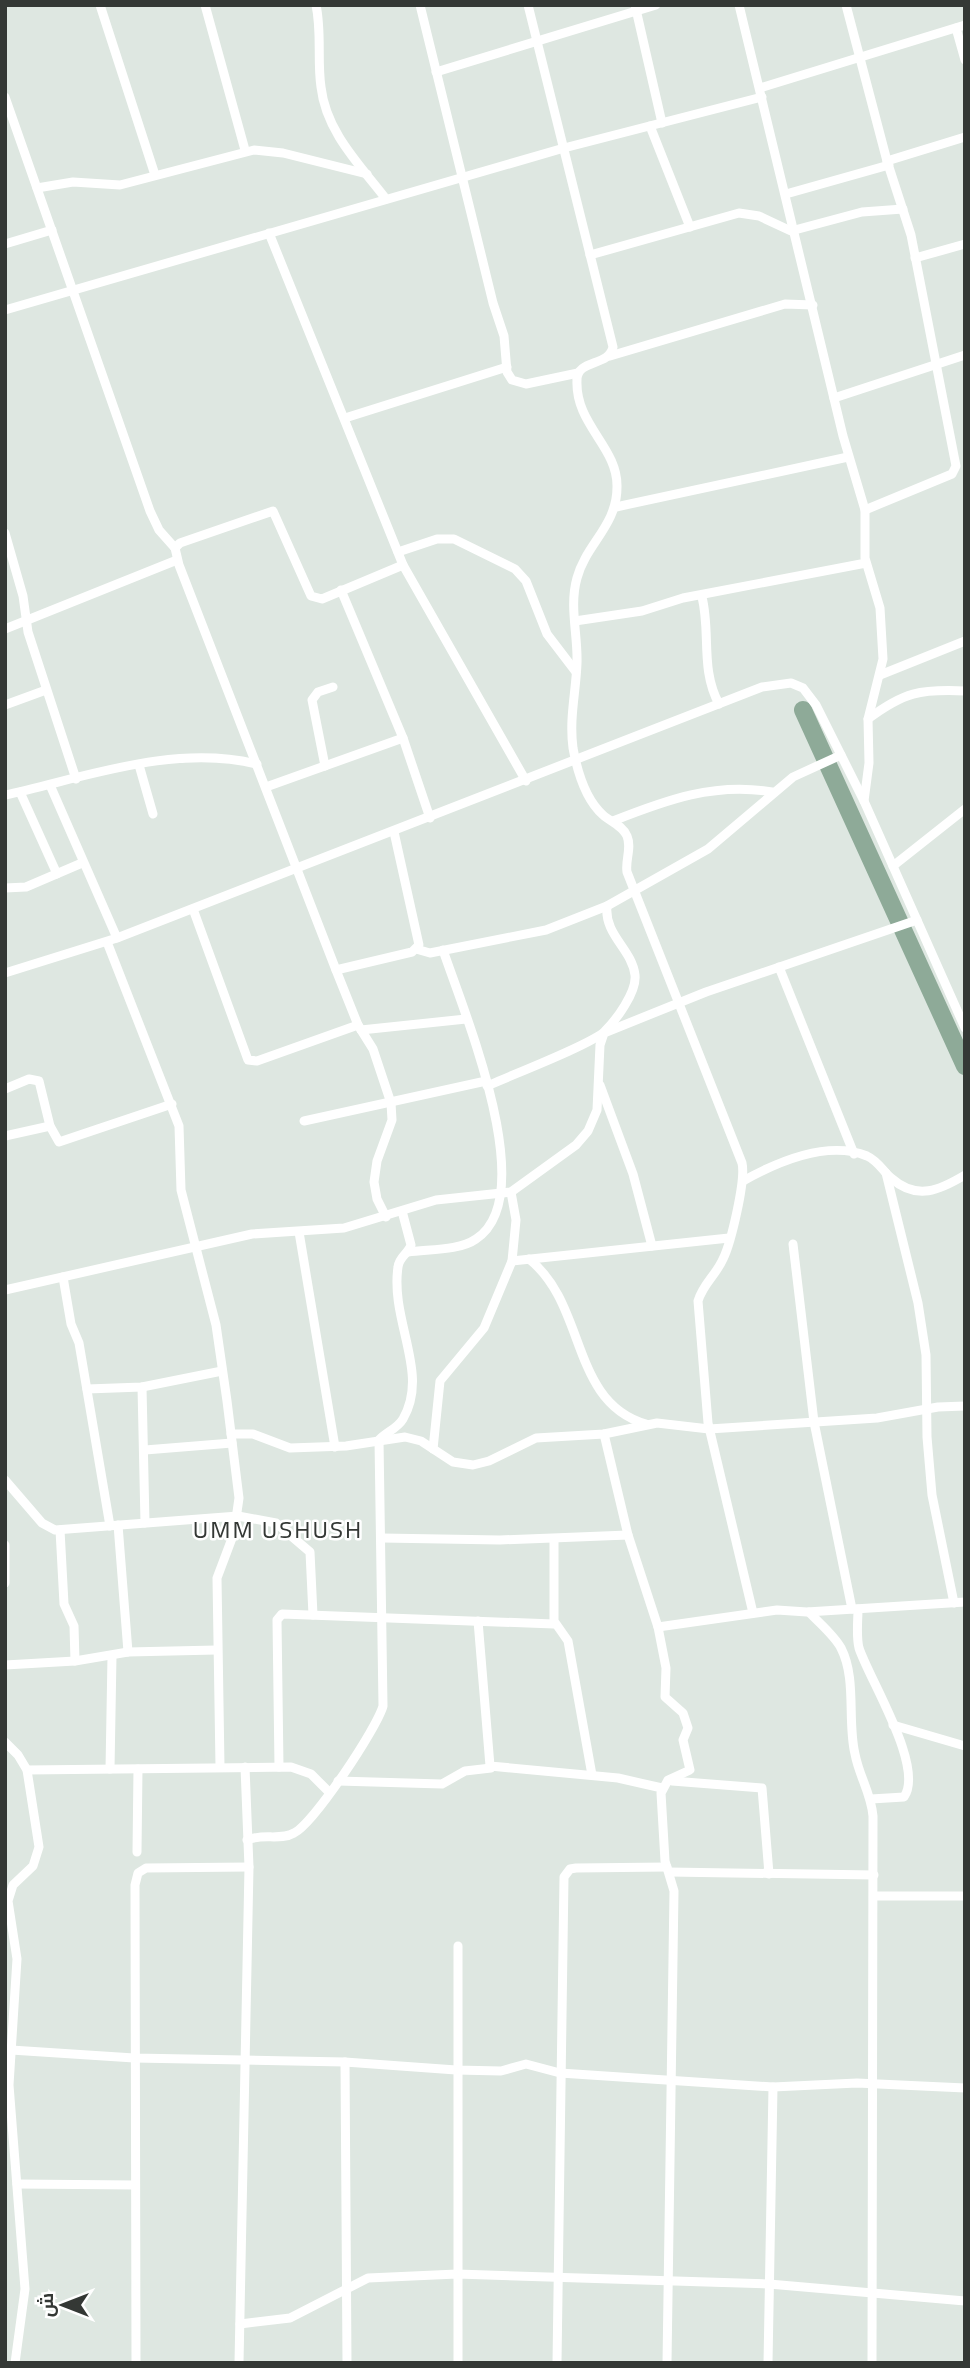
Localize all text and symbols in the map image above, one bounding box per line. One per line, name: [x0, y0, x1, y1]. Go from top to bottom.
district label: UMM USHUSH: [193, 1507, 363, 1552]
north arrow: [28, 2270, 98, 2340]
text: ش: [28, 2293, 64, 2317]

